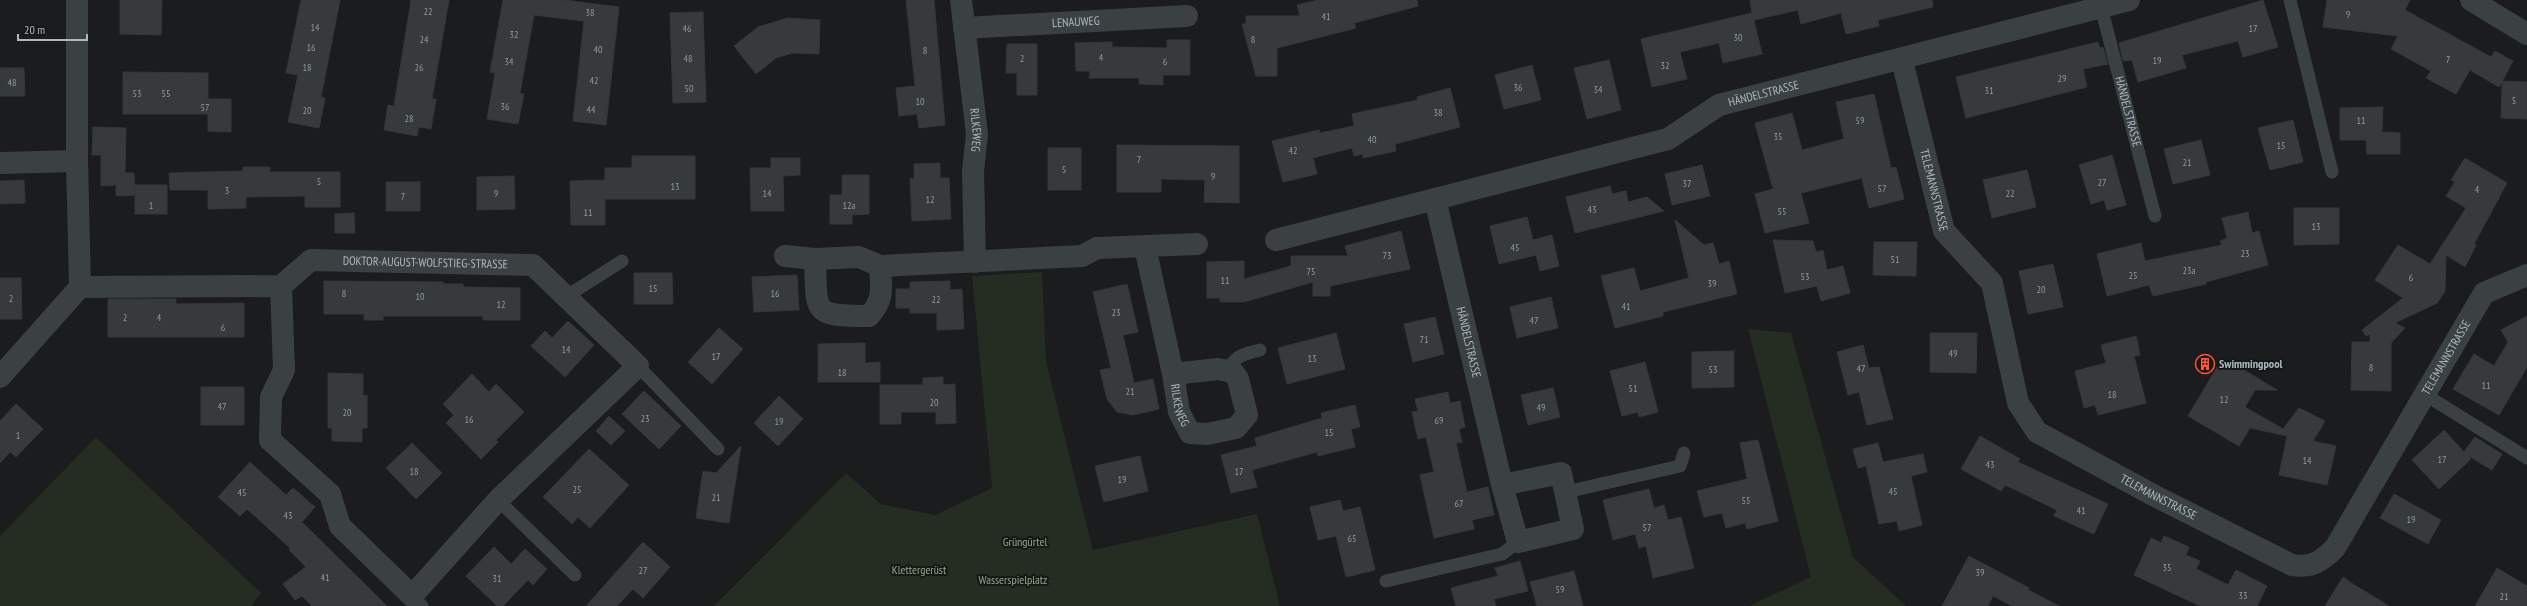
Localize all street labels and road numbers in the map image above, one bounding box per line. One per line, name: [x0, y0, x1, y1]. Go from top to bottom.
street label: LENAUWEG: [1052, 13, 1100, 30]
street label: HÄNDELSTRASSE: [2112, 75, 2145, 148]
street label: HÄNDELSTRASSE: [1727, 77, 1800, 109]
street label: RILKEWEG: [967, 107, 985, 153]
street label: TELEMANNSTRASSE: [1917, 147, 1952, 233]
street label: DOKTOR-AUGUST-WOLFSTIEG-STRASSE: [343, 253, 508, 271]
street label: HÄNDELSTRASSE: [1453, 305, 1485, 379]
street label: TELEMANNSTRASSE: [2418, 317, 2474, 397]
street label: RILKEWEG: [1168, 383, 1193, 429]
street label: TELEMANNSTRASSE: [2118, 471, 2199, 523]

